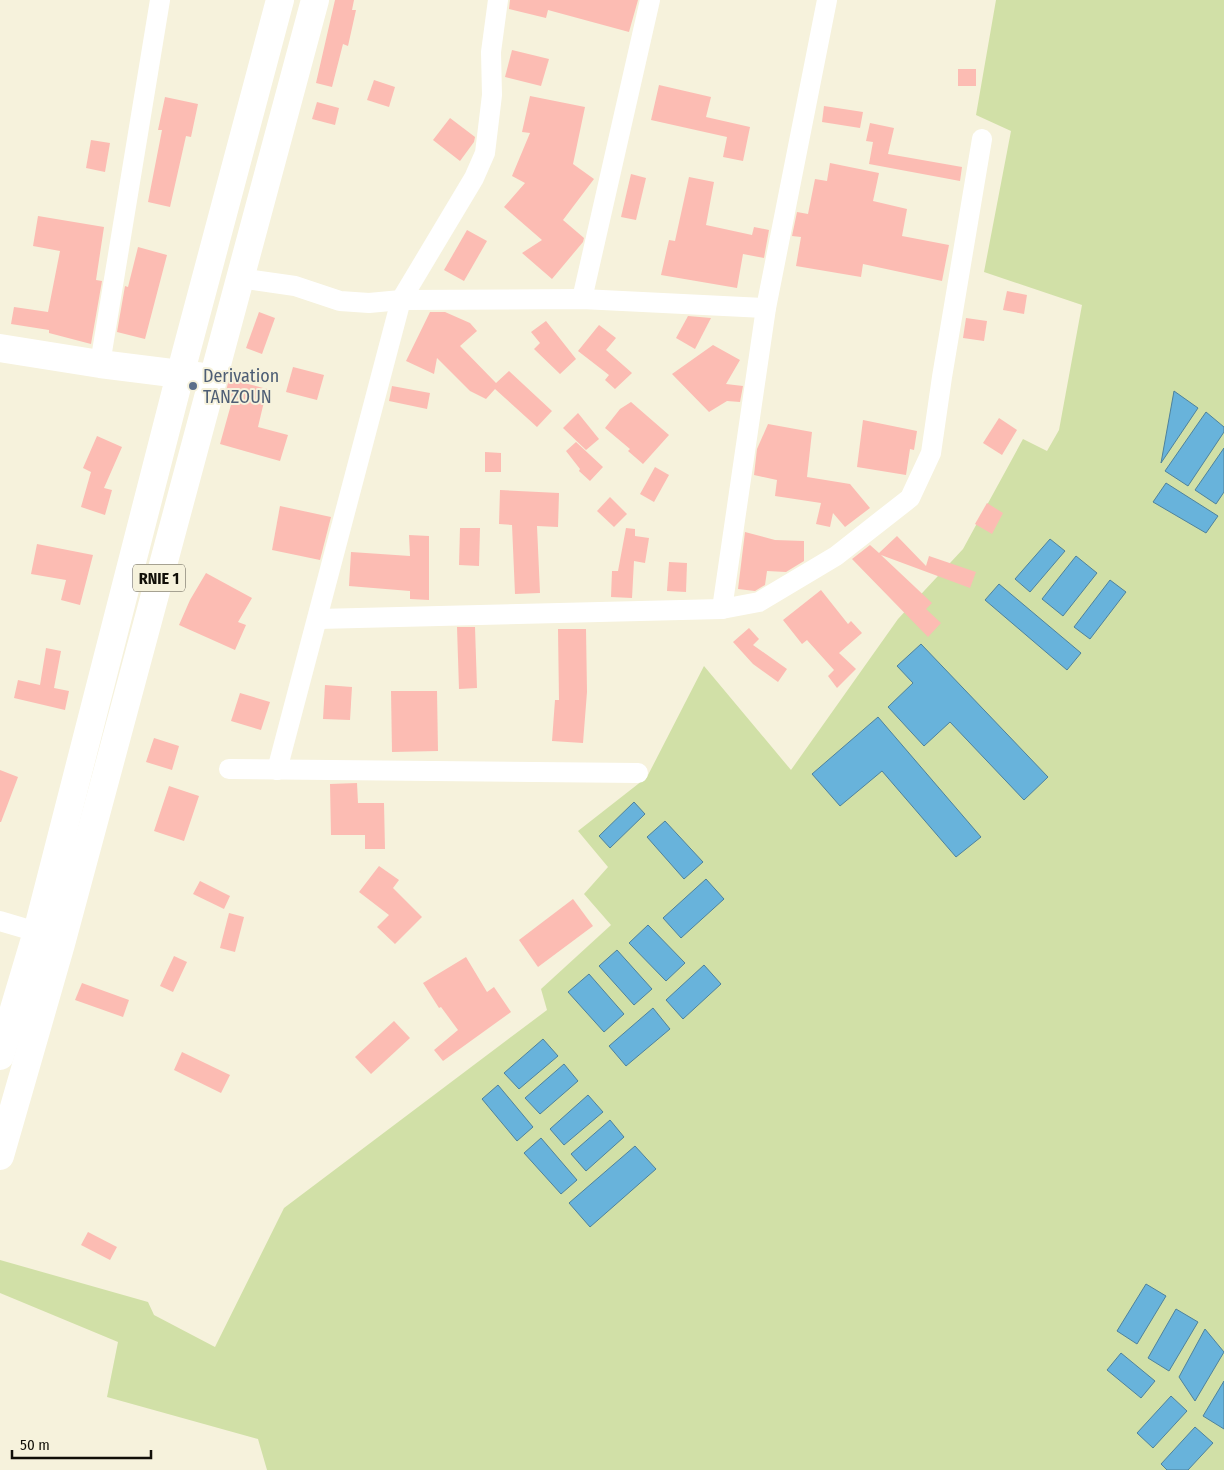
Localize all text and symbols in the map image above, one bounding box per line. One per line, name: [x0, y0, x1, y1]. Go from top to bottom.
place label: Derivation TANZOUN: [203, 365, 279, 408]
marker: Derivation TANZOUN: [187, 380, 199, 392]
road number: RNIE 1: [133, 564, 185, 592]
scale bar: [12, 1428, 151, 1460]
text: 50 m: [20, 1436, 50, 1454]

